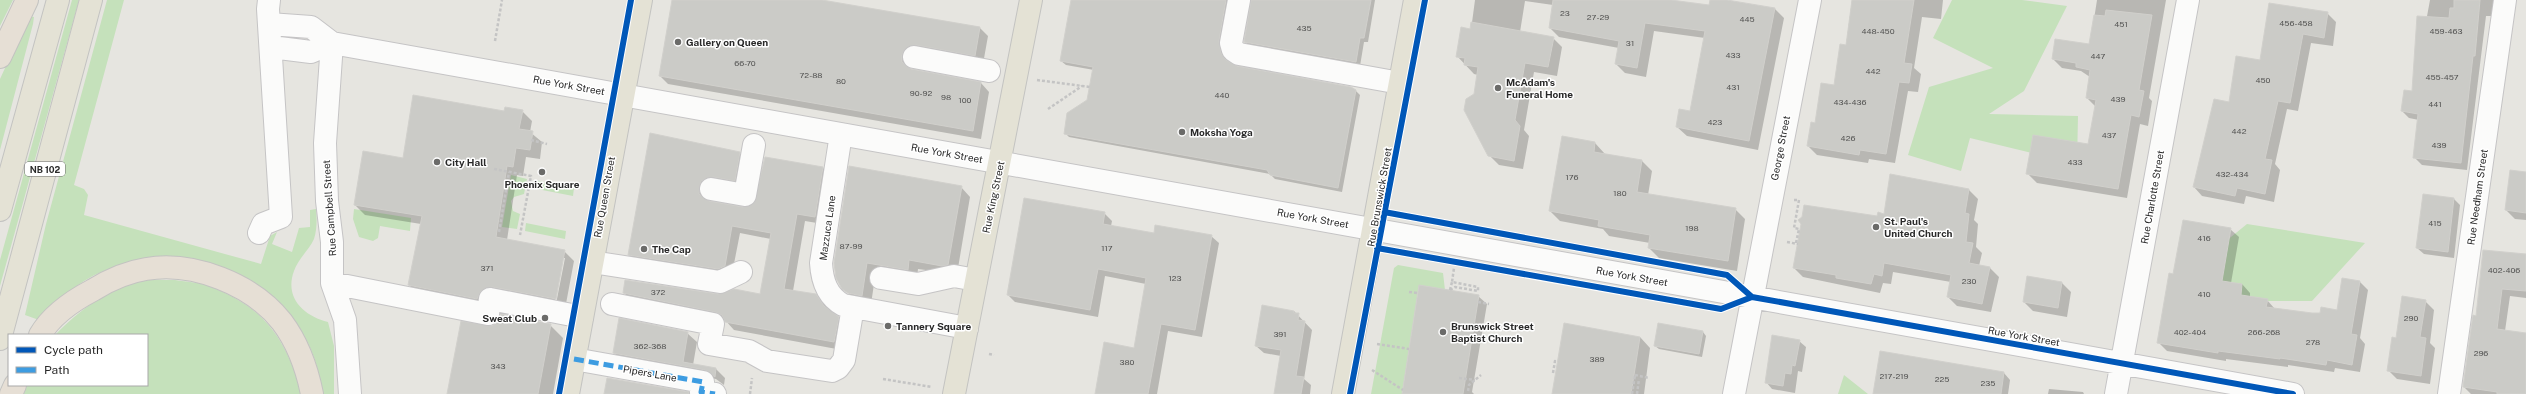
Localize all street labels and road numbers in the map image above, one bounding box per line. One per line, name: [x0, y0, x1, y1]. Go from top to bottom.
street label: Rue York Street: [532, 73, 606, 97]
street label: George Street: [1768, 115, 1792, 181]
street label: Rue York Street: [910, 141, 984, 165]
street label: Rue Brunswick Street: [1364, 146, 1394, 248]
street label: Rue Needham Street: [2464, 148, 2490, 246]
street label: Rue Charlotte Street: [2138, 149, 2166, 245]
street label: Rue Queen Street: [591, 155, 617, 239]
street label: Rue Campbell Street: [320, 159, 338, 257]
street label: Rue King Street: [979, 160, 1007, 234]
road number: NB 102: [25, 162, 65, 176]
street label: Mazzuca Lane: [816, 194, 838, 261]
street label: Rue York Street: [1276, 206, 1350, 230]
street label: Rue York Street: [1595, 264, 1669, 288]
street label: Rue York Street: [1987, 324, 2061, 348]
street label: Pipers Lane: [622, 362, 678, 384]

